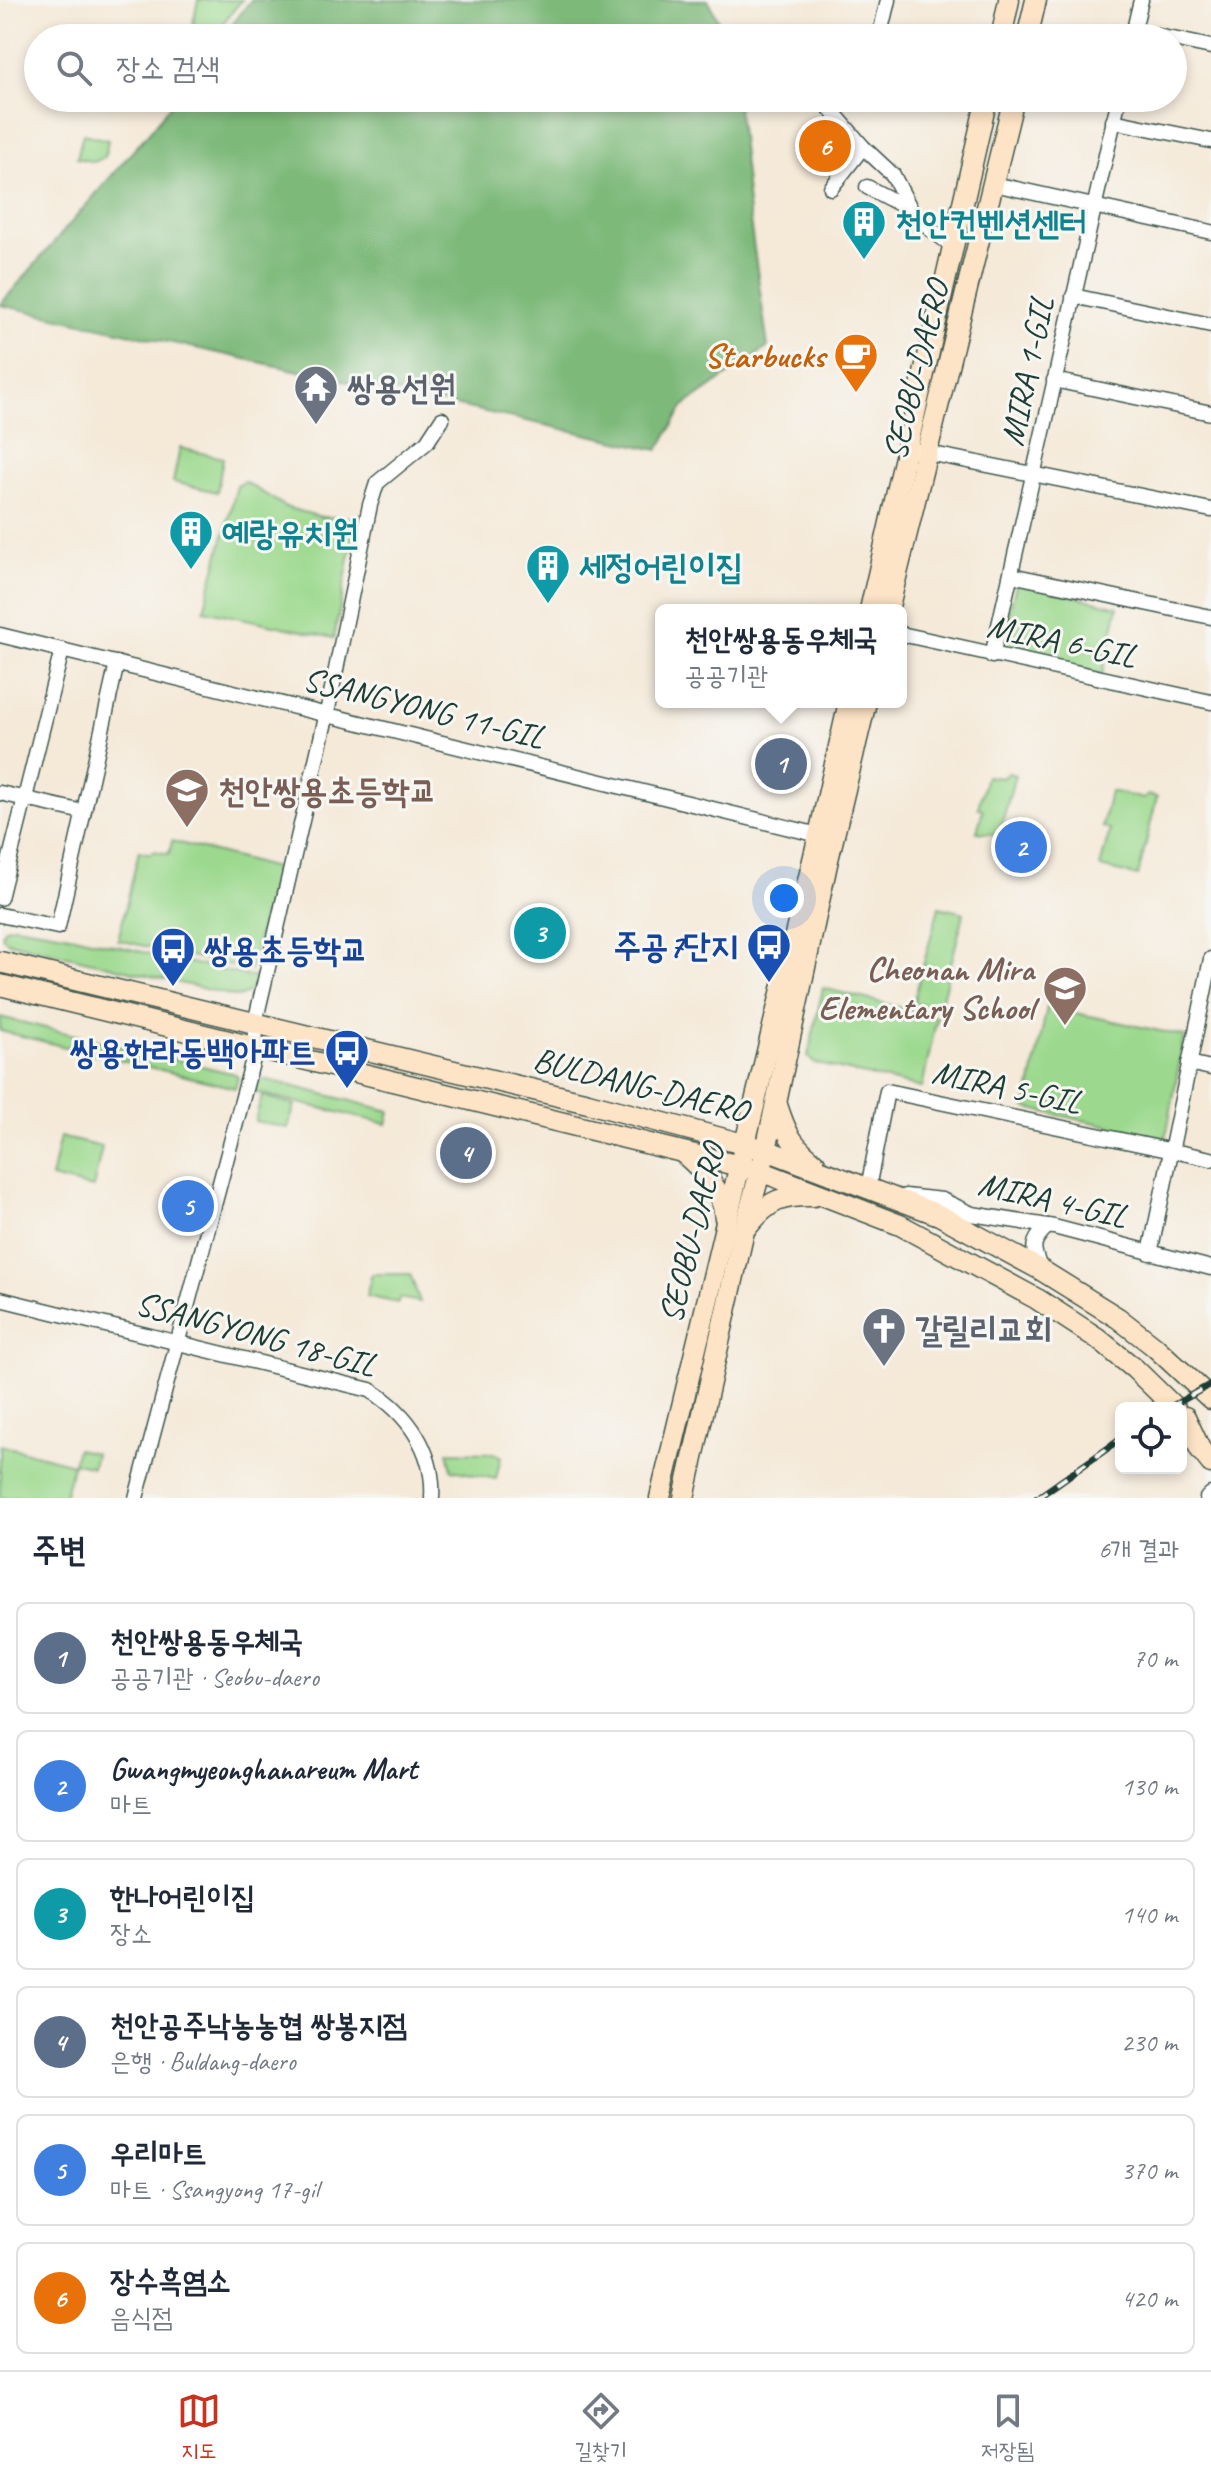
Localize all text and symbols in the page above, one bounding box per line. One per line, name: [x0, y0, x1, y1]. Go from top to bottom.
search box: [24, 24, 1187, 112]
icon: search: [52, 46, 96, 90]
text: 장소 검색: [116, 49, 220, 87]
pin: 6: [799, 116, 851, 176]
building icon: 천안컨벤션센터: [840, 198, 888, 261]
place label: 천안컨벤션센터: [895, 201, 1087, 244]
street label: SEOBU-DAERO: [872, 273, 959, 464]
street label: MIRA 1-GIL: [990, 292, 1063, 449]
cafe icon: Starbucks: [832, 331, 880, 394]
place label: Starbucks: [704, 334, 828, 377]
temple icon: 쌍용선원: [292, 363, 340, 426]
place label: 쌍용선원: [347, 366, 456, 409]
building icon: 예랑유치원: [167, 508, 215, 571]
place label: 예랑유치원: [222, 511, 359, 554]
building icon: 세정어린이집: [524, 542, 572, 605]
place label: 세정어린이집: [579, 545, 743, 588]
popup: [655, 604, 907, 708]
street label: MIRA 6-GIL: [984, 604, 1141, 677]
text: 천안쌍용동우체국: [684, 620, 878, 658]
street label: SSANGYONG 11-GIL: [299, 657, 549, 758]
text: 공공기관: [684, 659, 768, 692]
pin: 1: [755, 734, 807, 794]
school or university icon: 천안쌍용초등학교: [163, 766, 211, 829]
place label: 천안쌍용초등학교: [218, 769, 437, 812]
pin: 2: [995, 817, 1047, 877]
your location: [764, 878, 804, 918]
pin: 3: [514, 903, 566, 963]
bus stop icon: 주공7단지: [745, 921, 793, 984]
place label: 주공7단지: [613, 924, 738, 967]
bus stop icon: 쌍용초등학교: [149, 925, 197, 988]
place label: 쌍용초등학교: [204, 928, 368, 971]
place label: Cheonan Mira Elementary School: [818, 947, 1040, 1029]
school or university icon: Cheonan Mira Elementary School: [1041, 964, 1089, 1027]
bus stop icon: 쌍용한라동백아파트: [323, 1027, 371, 1090]
place label: 쌍용한라동백아파트: [70, 1030, 316, 1073]
street label: BULDANG-DAERO: [529, 1037, 756, 1133]
street label: MIRA 5-GIL: [929, 1050, 1086, 1123]
pin: 4: [440, 1123, 492, 1183]
street label: SEOBU-DAERO: [648, 1136, 735, 1327]
street label: MIRA 4-GIL: [974, 1162, 1132, 1238]
pin: 5: [162, 1176, 214, 1236]
street label: SSANGYONG 18-GIL: [131, 1281, 381, 1386]
church icon: 갈릴리교회: [860, 1305, 908, 1368]
place label: 갈릴리교회: [915, 1308, 1052, 1351]
map controls: [1115, 1402, 1187, 1474]
button: locate: [1115, 1402, 1187, 1474]
text: 주변: [32, 1528, 87, 1571]
text: 6개 결과: [1098, 1533, 1179, 1566]
text: 천안쌍용동우체국: [110, 1622, 303, 1660]
text: 1: [54, 1642, 66, 1675]
text: 70 m: [1133, 1642, 1177, 1675]
text: 공공기관 · Seobu-daero: [110, 1661, 319, 1694]
text: Gwangmyeonghanareum Mart: [110, 1750, 417, 1788]
text: 2: [54, 1770, 66, 1803]
text: 130 m: [1121, 1770, 1177, 1803]
text: 마트: [110, 1788, 152, 1821]
text: 한나어린이집: [110, 1878, 255, 1916]
text: 3: [54, 1898, 66, 1931]
text: 140 m: [1121, 1898, 1177, 1931]
text: 장소: [110, 1917, 152, 1950]
text: 천안공주낙농농협 쌍봉지점: [110, 2006, 407, 2044]
text: 4: [54, 2026, 66, 2059]
text: 230 m: [1121, 2026, 1177, 2059]
text: 은행 · Buldang-daero: [110, 2045, 296, 2078]
text: 우리마트: [110, 2134, 207, 2172]
text: 5: [54, 2154, 66, 2187]
text: 370 m: [1121, 2154, 1177, 2187]
text: 마트 · Ssangyong 17-gil: [110, 2173, 319, 2206]
text: 장수흑염소: [110, 2262, 231, 2300]
text: 6: [54, 2282, 66, 2315]
text: 420 m: [1121, 2282, 1177, 2315]
text: 음식점: [110, 2301, 173, 2334]
tab: 지도: [177, 2389, 221, 2465]
tab: 길찾기: [574, 2389, 628, 2465]
tab: 저장됨: [981, 2389, 1034, 2465]

